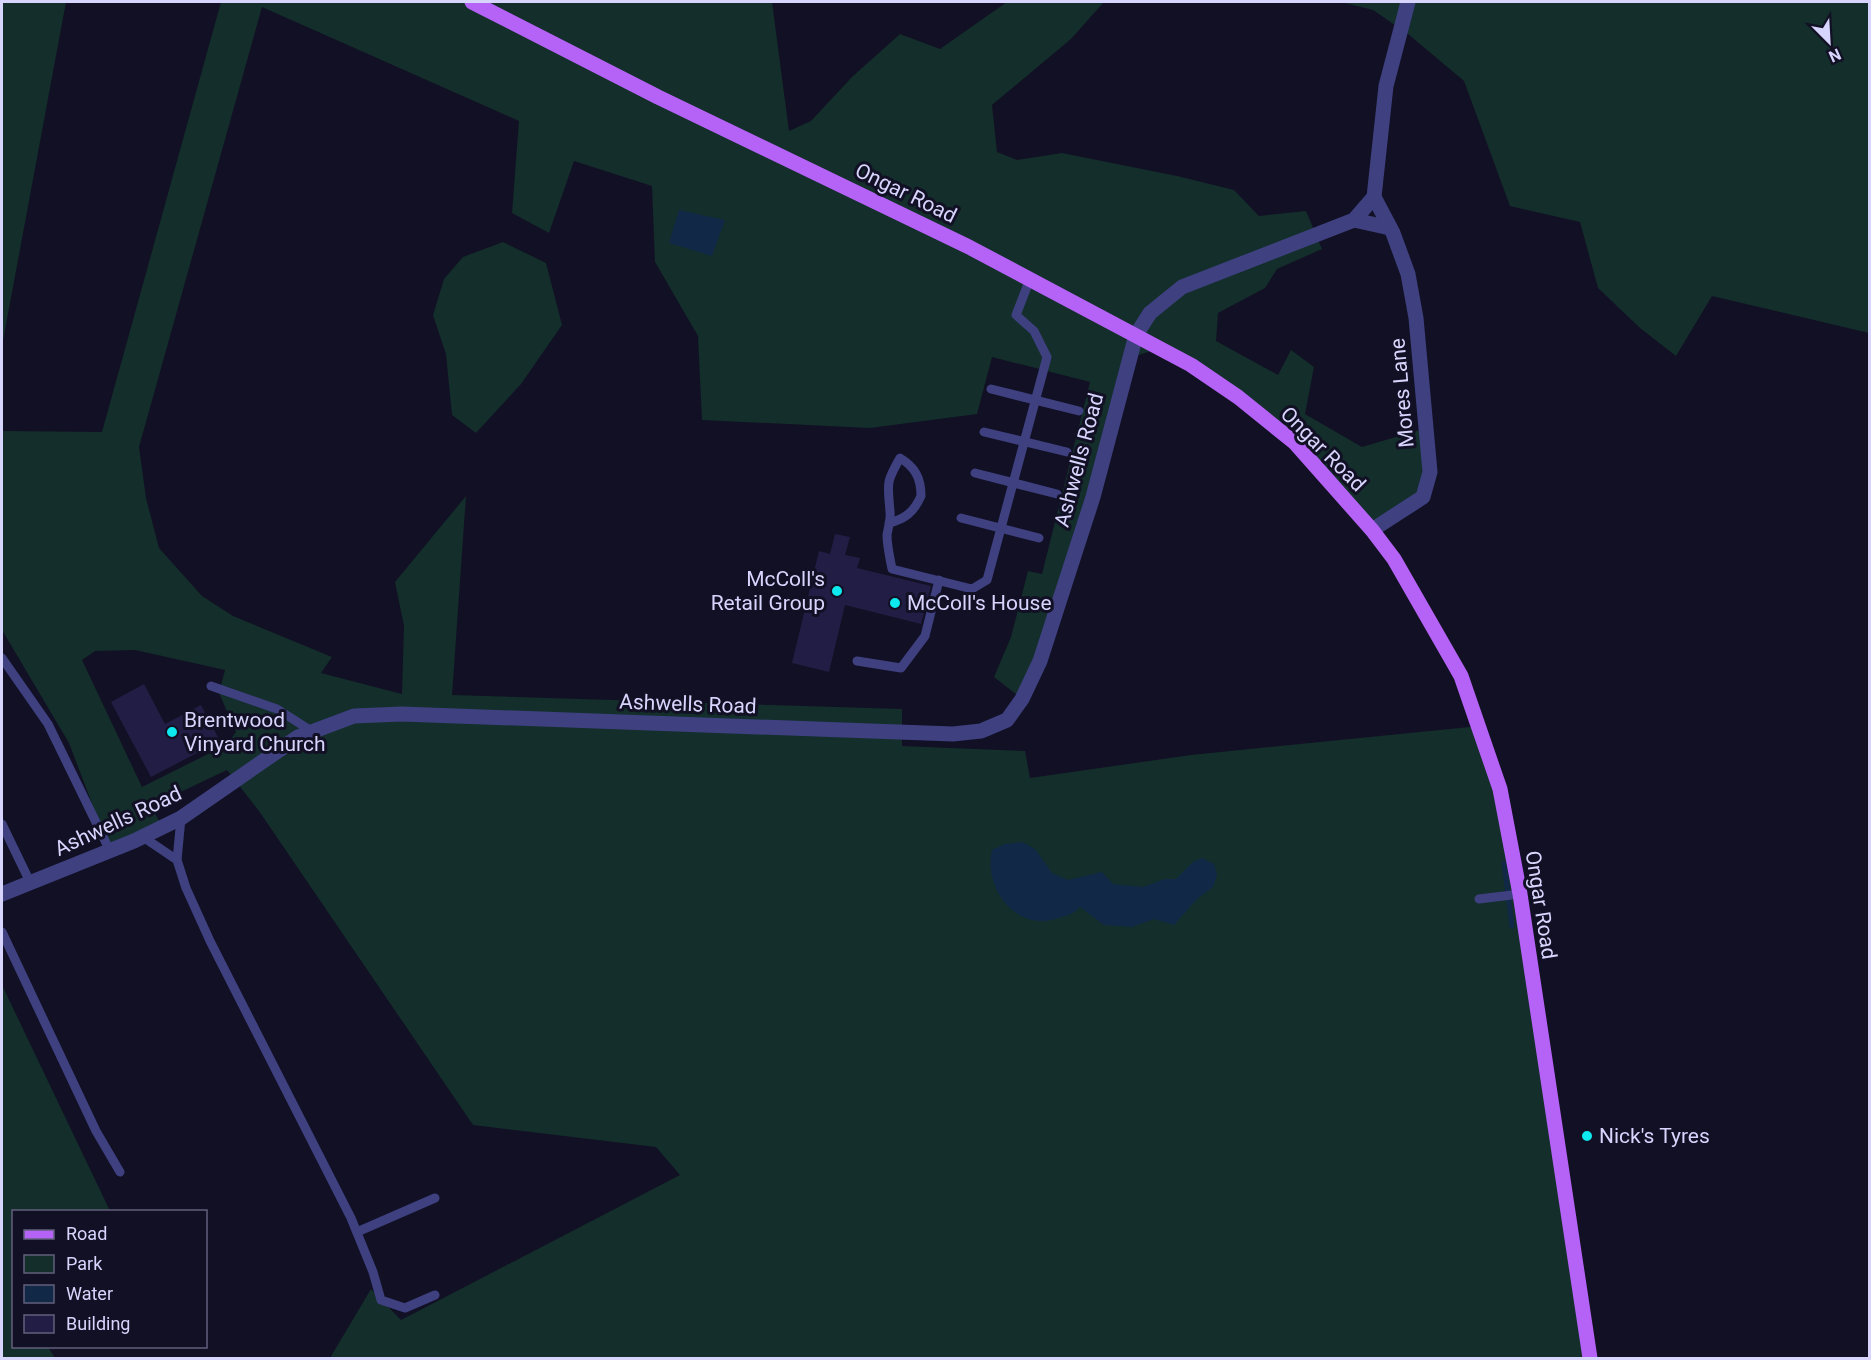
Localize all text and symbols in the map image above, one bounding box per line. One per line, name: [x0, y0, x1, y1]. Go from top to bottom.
north arrow: [1799, 12, 1859, 72]
text: N: [1826, 44, 1844, 66]
street label: Ongar Road: [851, 158, 961, 228]
street label: Mores Lane: [1385, 337, 1419, 449]
street label: Ashwells Road: [1050, 391, 1108, 529]
street label: Ongar Road: [1276, 402, 1370, 496]
place label: McColl's Retail Group: [711, 567, 825, 615]
marker: McColl's Retail Group: [830, 584, 844, 598]
place label: McColl's House: [907, 591, 1052, 615]
marker: McColl's House: [888, 596, 902, 610]
street label: Ashwells Road: [619, 690, 757, 718]
place label: Brentwood Vinyard Church: [184, 708, 326, 756]
marker: Brentwood Vinyard Church: [165, 725, 179, 739]
street label: Ashwells Road: [51, 781, 185, 861]
street label: Ongar Road: [1521, 849, 1561, 961]
place label: Nick's Tyres: [1599, 1124, 1710, 1148]
marker: Nick's Tyres: [1580, 1129, 1594, 1143]
legend: [12, 1210, 207, 1348]
text: Road: [66, 1223, 107, 1244]
text: Park: [66, 1253, 103, 1274]
text: Water: [66, 1283, 113, 1304]
text: Building: [66, 1313, 130, 1334]

